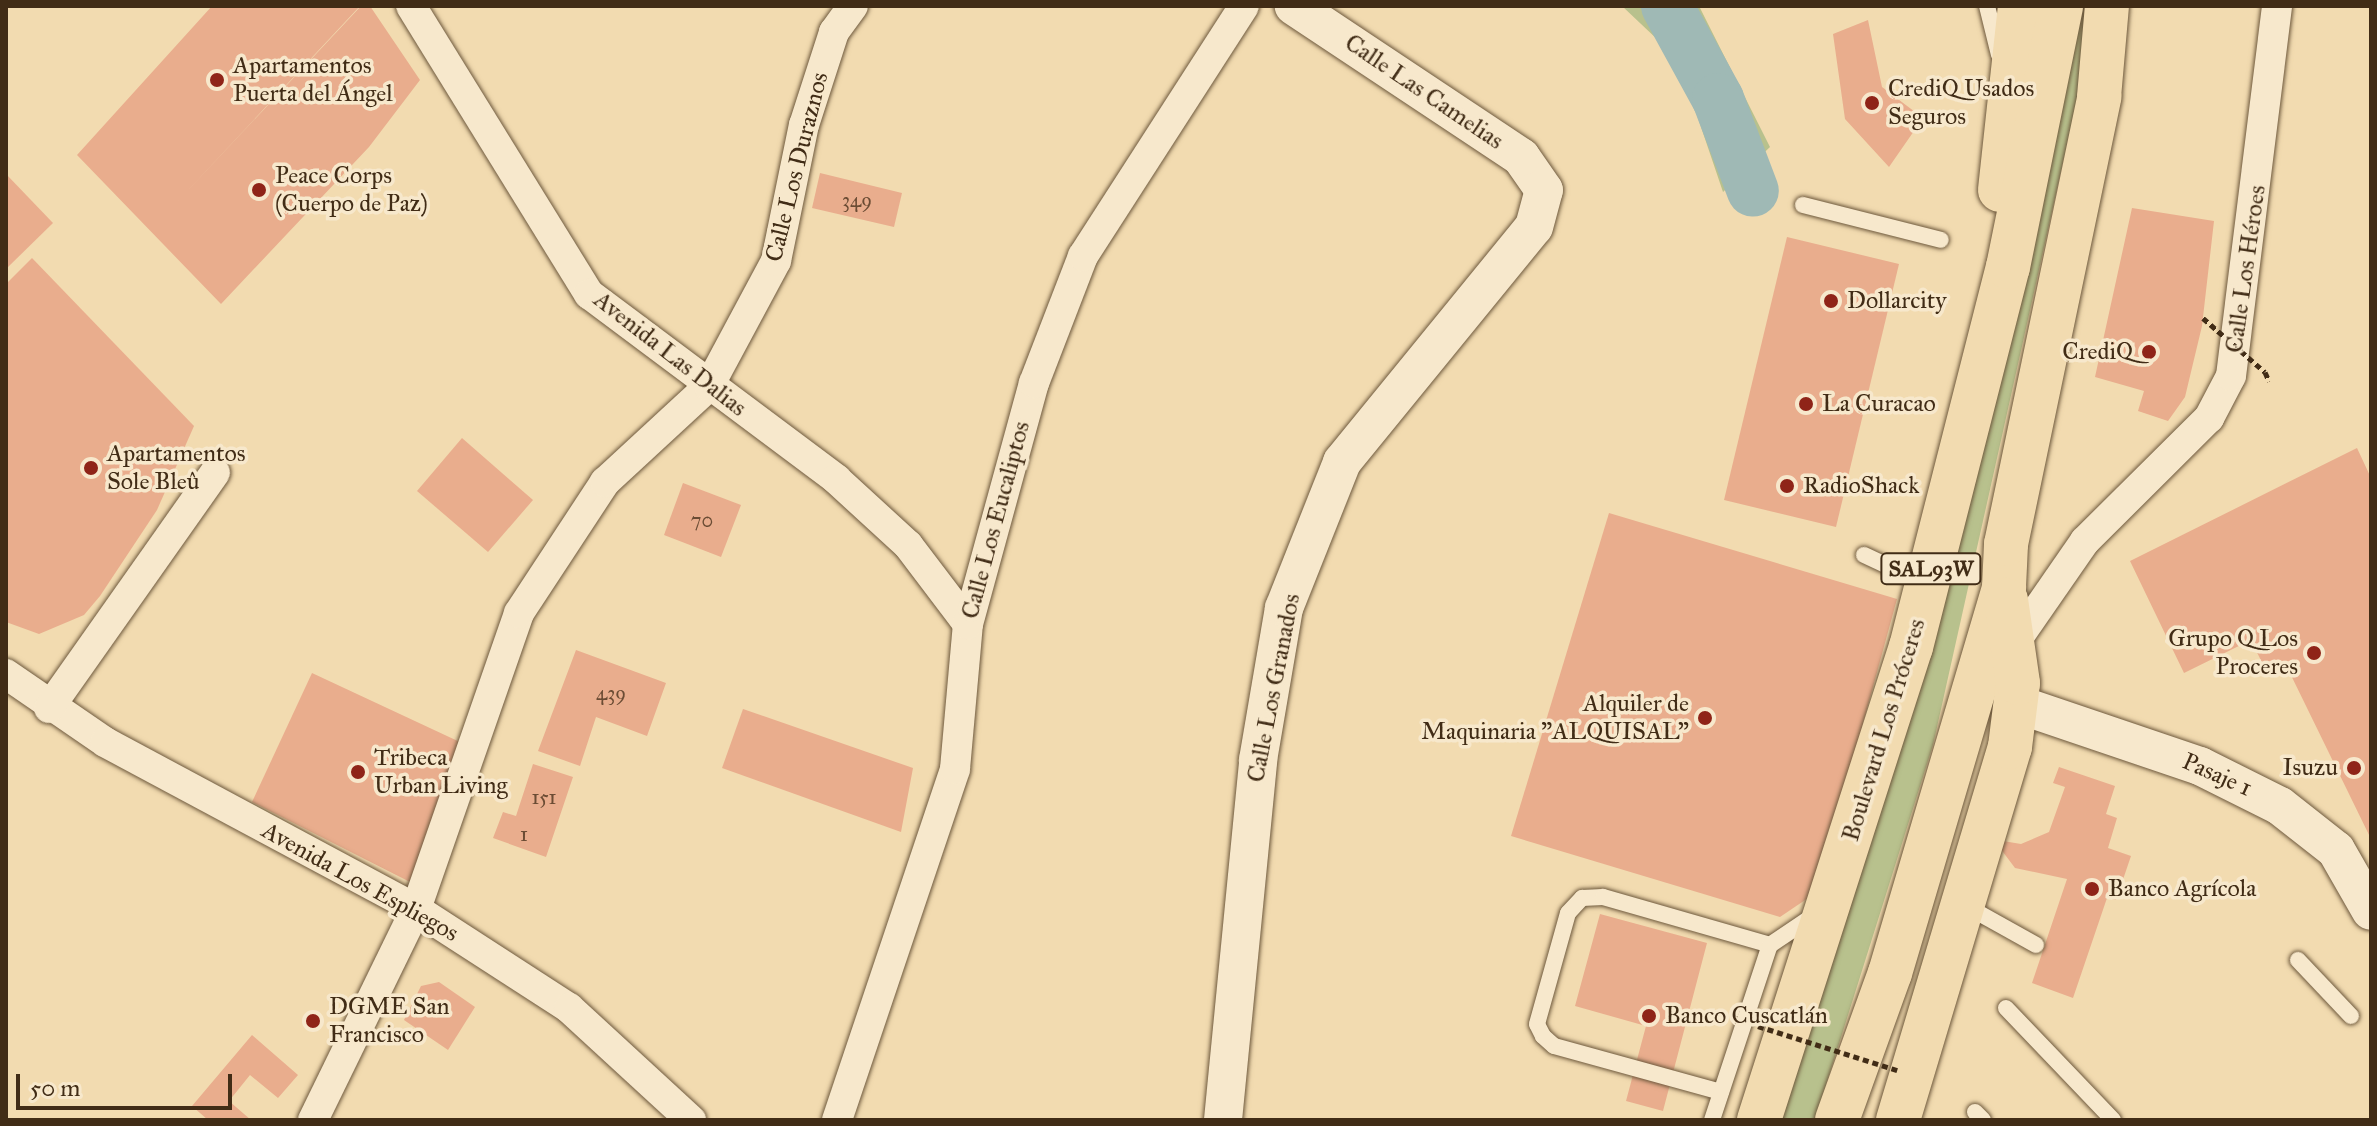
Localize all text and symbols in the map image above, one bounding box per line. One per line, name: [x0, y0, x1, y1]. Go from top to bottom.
street label: Calle Las Camelias: [1339, 28, 1509, 156]
place label: Apartamentos Puerta del Ángel: [233, 52, 393, 108]
street label: Calle Los Duraznos: [760, 69, 834, 265]
marker: Apartamentos Puerta del Ángel: [208, 71, 226, 89]
place label: CrediQ Usados Seguros: [1888, 75, 2034, 131]
marker: CrediQ Usados Seguros: [1863, 94, 1881, 112]
place label: Peace Corps (Cuerpo de Paz): [275, 162, 428, 218]
marker: Peace Corps (Cuerpo de Paz): [250, 181, 268, 199]
street label: Calle Los Héroes: [2220, 183, 2272, 355]
house number: 349: [842, 188, 872, 212]
street label: Avenida Las Dalias: [588, 285, 752, 423]
place label: Dollarcity: [1847, 287, 1946, 315]
marker: Dollarcity: [1822, 292, 1840, 310]
place label: CrediQ: [2062, 338, 2133, 366]
marker: CrediQ: [2140, 343, 2158, 361]
place label: La Curacao: [1822, 390, 1936, 418]
marker: La Curacao: [1797, 395, 1815, 413]
street label: Calle Los Eucaliptos: [956, 418, 1036, 622]
place label: Apartamentos Sole Bleû: [107, 440, 245, 496]
marker: Apartamentos Sole Bleû: [82, 459, 100, 477]
place label: RadioShack: [1803, 472, 1919, 500]
marker: RadioShack: [1778, 477, 1796, 495]
house number: 70: [691, 508, 713, 532]
road number: SAL93W: [1879, 551, 1983, 587]
street label: Calle Los Granados: [1242, 591, 1306, 785]
street label: Boulevard Los Próceres: [1836, 615, 1932, 845]
place label: Grupo Q Los Proceres: [2168, 625, 2298, 681]
marker: Grupo Q Los Proceres: [2305, 644, 2323, 662]
house number: 439: [596, 681, 626, 705]
place label: Alquiler de Maquinaria "ALQUISAL": [1421, 690, 1689, 746]
marker: Alquiler de Maquinaria "ALQUISAL": [1696, 709, 1714, 727]
place label: Tribeca Urban Living: [374, 744, 508, 800]
street label: Pasaje 1: [2178, 747, 2256, 803]
place label: Isuzu: [2283, 754, 2338, 782]
marker: Isuzu: [2345, 759, 2363, 777]
marker: Tribeca Urban Living: [349, 763, 367, 781]
house number: 151: [532, 785, 556, 809]
street label: Avenida Los Espliegos: [257, 816, 463, 948]
house number: 1: [520, 822, 528, 846]
place label: Banco Agrícola: [2108, 875, 2256, 903]
marker: Banco Agrícola: [2083, 880, 2101, 898]
place label: DGME San Francisco: [329, 993, 450, 1049]
place label: Banco Cuscatlán: [1665, 1002, 1828, 1030]
marker: Banco Cuscatlán: [1640, 1007, 1658, 1025]
marker: DGME San Francisco: [304, 1012, 322, 1030]
scale bar: [20, 1058, 236, 1108]
text: 50 m: [30, 1073, 80, 1103]

